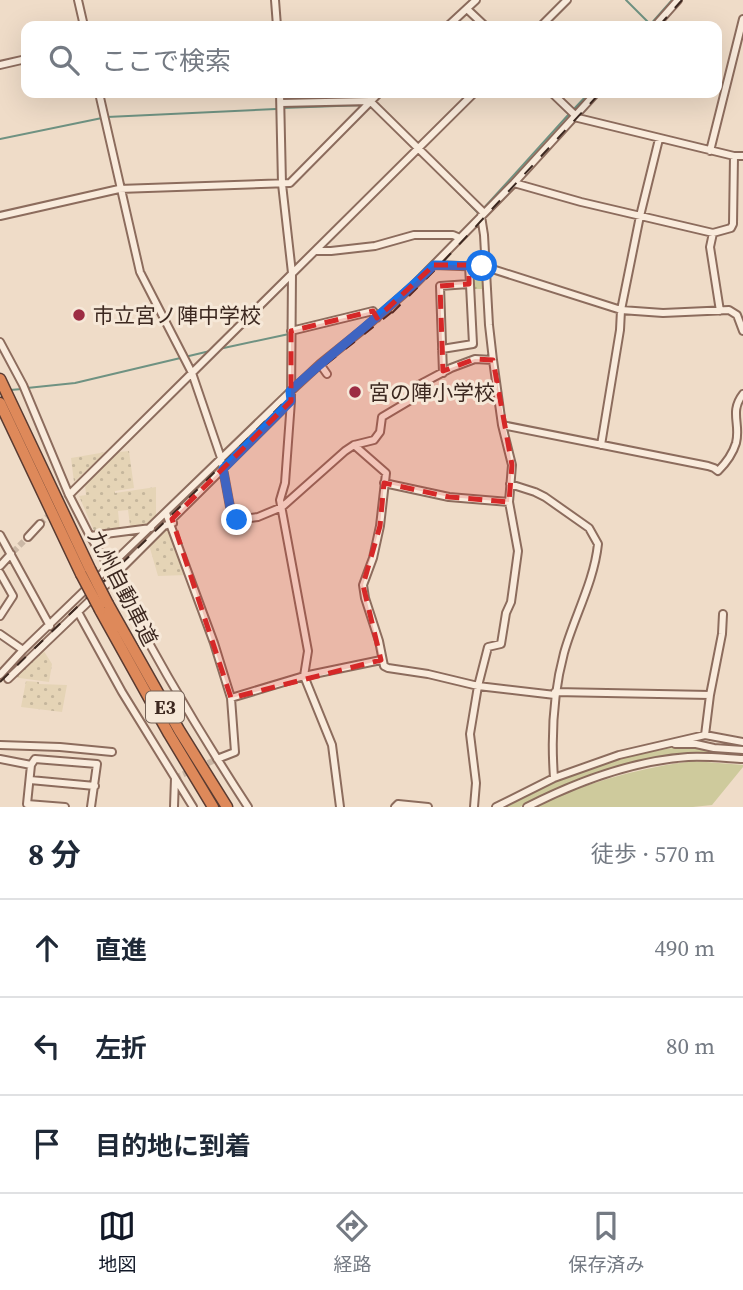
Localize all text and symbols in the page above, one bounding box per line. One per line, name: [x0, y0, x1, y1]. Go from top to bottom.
search box: [21, 21, 722, 98]
icon: search: [45, 41, 83, 79]
text: ここで検索: [101, 43, 231, 79]
route start: [466, 250, 497, 281]
place label: 市立宮ノ陣中学校: [93, 301, 261, 330]
marker: 市立宮ノ陣中学校: [71, 307, 87, 323]
place label: 宮の陣小学校: [369, 378, 495, 407]
marker: 宮の陣小学校: [347, 384, 363, 400]
route end: [221, 504, 252, 535]
street label: 九州自動車道: [81, 525, 165, 651]
road number: E3: [146, 692, 184, 722]
text: 8 分: [28, 834, 81, 875]
text: 徒歩 · 570 m: [591, 838, 715, 870]
icon: ahead: [28, 929, 66, 967]
text: 直進: [95, 932, 147, 968]
text: 490 m: [654, 932, 715, 964]
icon: left: [28, 1027, 66, 1065]
text: 左折: [95, 1030, 147, 1066]
text: 80 m: [666, 1030, 715, 1062]
icon: arrive: [28, 1125, 66, 1163]
text: 目的地に到着: [95, 1128, 251, 1164]
tab: 地図: [98, 1207, 137, 1277]
tab: 経路: [333, 1207, 372, 1277]
tab: 保存済み: [568, 1207, 645, 1277]

